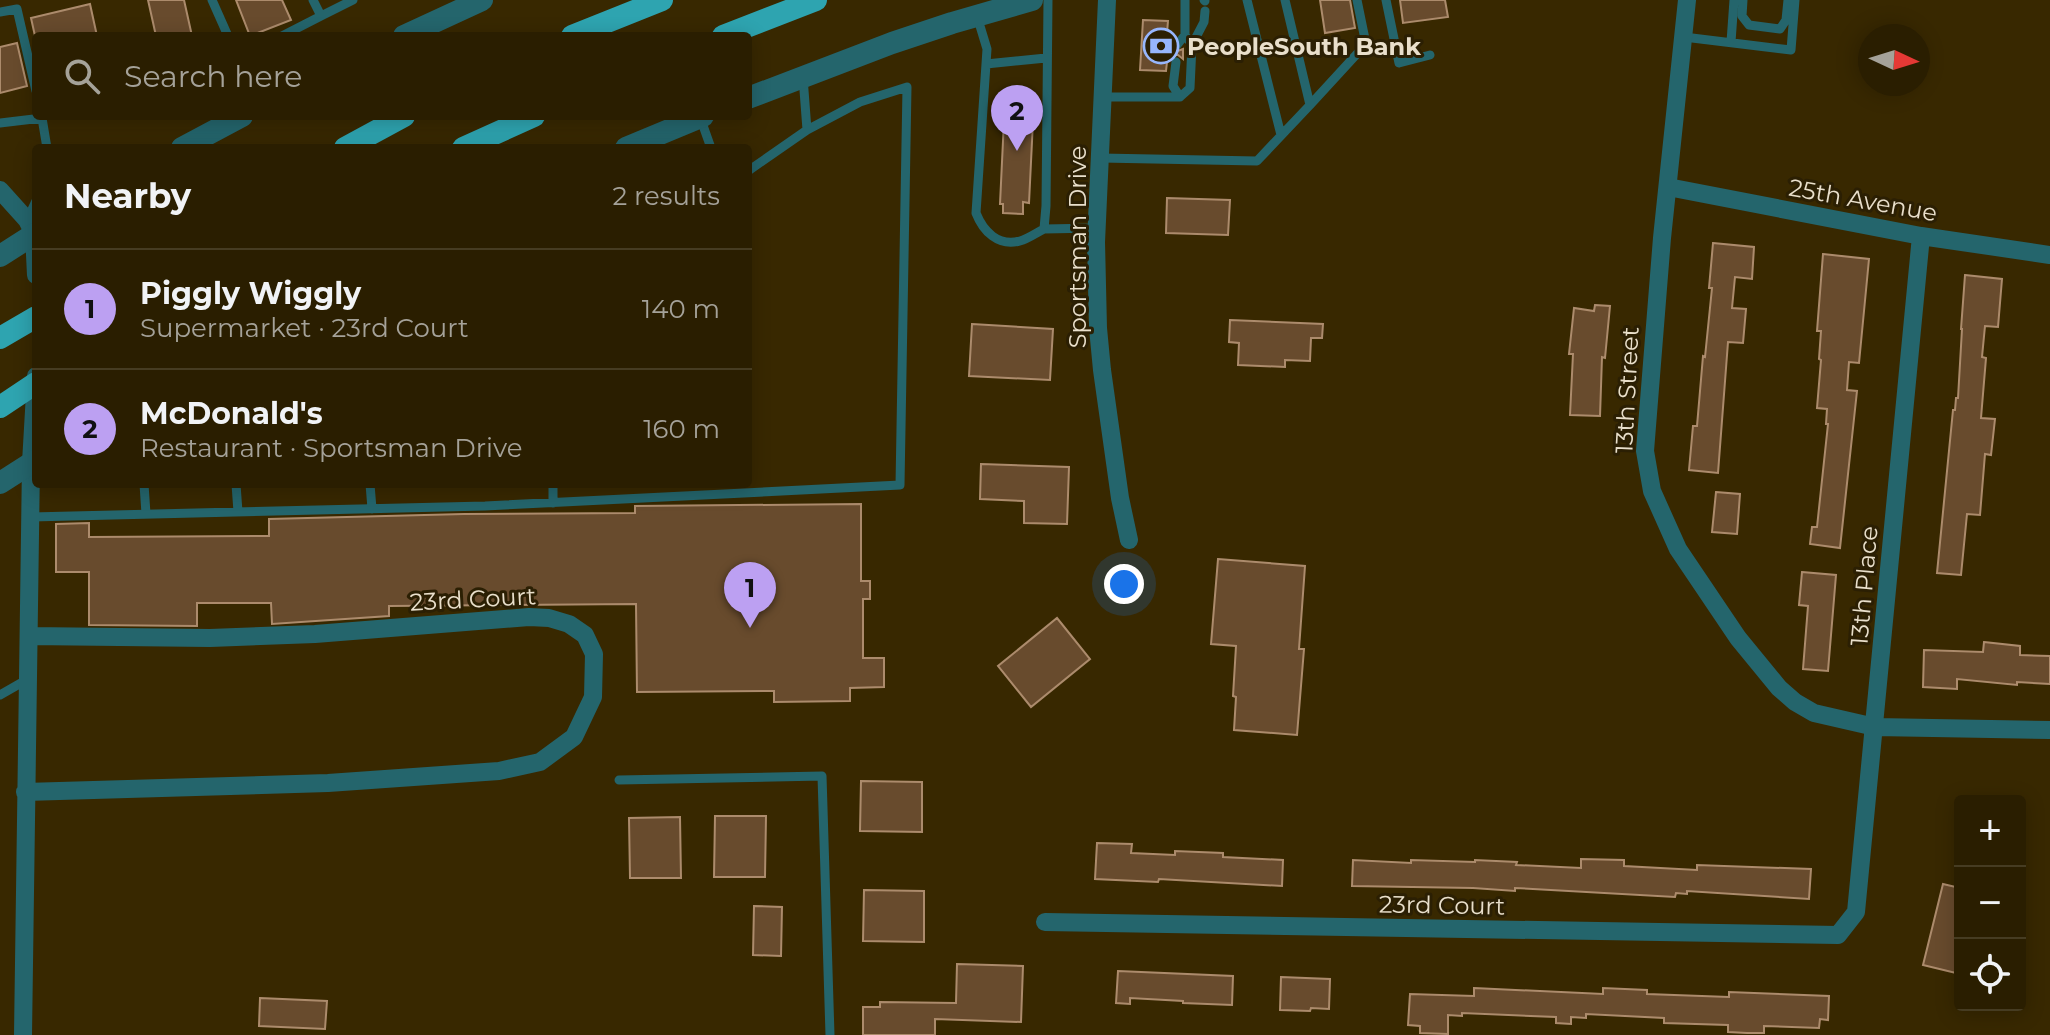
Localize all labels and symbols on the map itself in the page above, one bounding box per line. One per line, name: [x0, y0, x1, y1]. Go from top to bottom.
north arrow: [1858, 24, 1930, 96]
bank icon: PeopleSouth Bank: [1142, 27, 1180, 65]
place label: PeopleSouth Bank: [1187, 32, 1421, 61]
pin: 2: [991, 85, 1043, 151]
street label: Sportsman Drive: [1063, 146, 1092, 348]
street label: 25th Avenue: [1787, 173, 1939, 227]
street label: 13th Street: [1609, 326, 1645, 454]
street label: 13th Place: [1844, 525, 1884, 647]
pin: 1: [724, 562, 776, 628]
your location: [1104, 564, 1144, 604]
street label: 23rd Court: [409, 581, 537, 617]
street label: 23rd Court: [1379, 889, 1506, 921]

